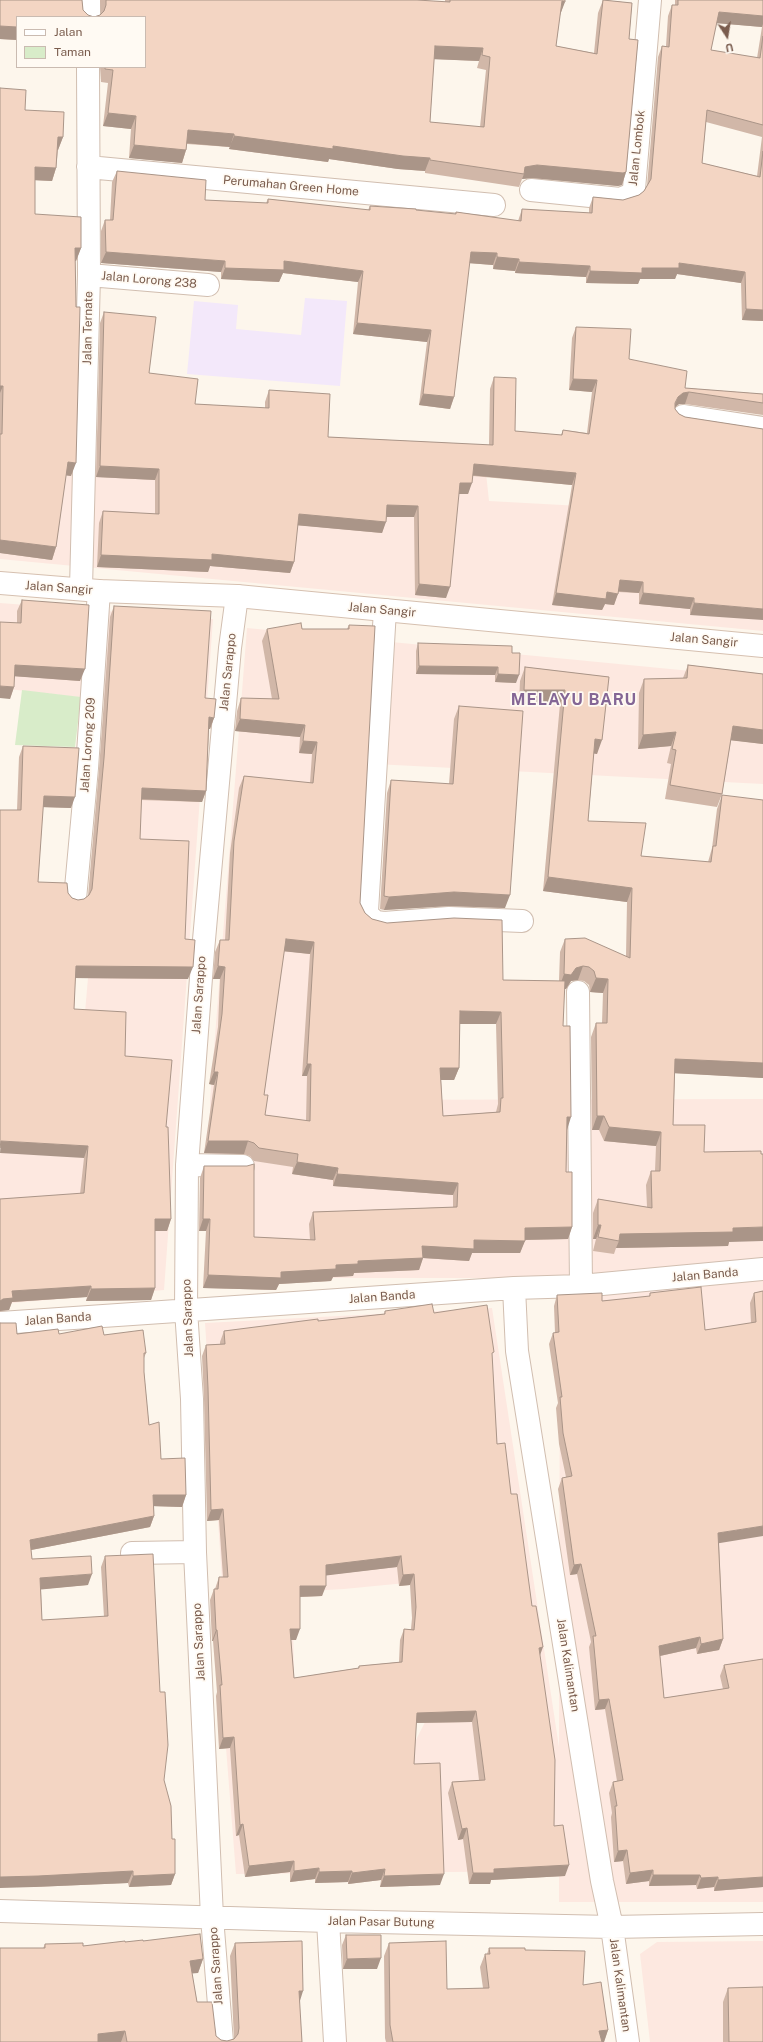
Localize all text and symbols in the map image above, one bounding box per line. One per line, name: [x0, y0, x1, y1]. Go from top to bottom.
legend: [16, 16, 146, 68]
north arrow: [707, 16, 747, 56]
text: Jalan: [54, 25, 82, 39]
text: U: [724, 41, 735, 54]
text: Taman: [54, 45, 91, 59]
street label: Jalan Lombok: [626, 110, 648, 186]
street label: Perumahan Green Home: [222, 173, 360, 199]
street label: Jalan Lorong 238: [101, 269, 197, 291]
street label: Jalan Ternate: [80, 291, 96, 365]
street label: Jalan Sangir: [25, 578, 93, 598]
street label: Jalan Sangir: [347, 600, 417, 620]
street label: Jalan Sangir: [669, 630, 739, 650]
street label: Jalan Sarappo: [217, 632, 239, 712]
district label: MELAYU BARU: [511, 690, 637, 710]
street label: Jalan Lorong 209: [77, 697, 99, 793]
street label: Jalan Sarappo: [189, 956, 209, 1034]
street label: Jalan Banda: [671, 1265, 739, 1285]
street label: Jalan Sarappo: [179, 1279, 197, 1357]
street label: Jalan Banda: [348, 1287, 416, 1307]
street label: Jalan Banda: [24, 1309, 92, 1329]
street label: Jalan Sarappo: [190, 1603, 208, 1681]
street label: Jalan Kalimantan: [553, 1617, 583, 1713]
street label: Jalan Pasar Butung: [327, 1914, 435, 1930]
street label: Jalan Sarappo: [206, 1927, 226, 2005]
street label: Jalan Kalimantan: [606, 1937, 634, 2033]

